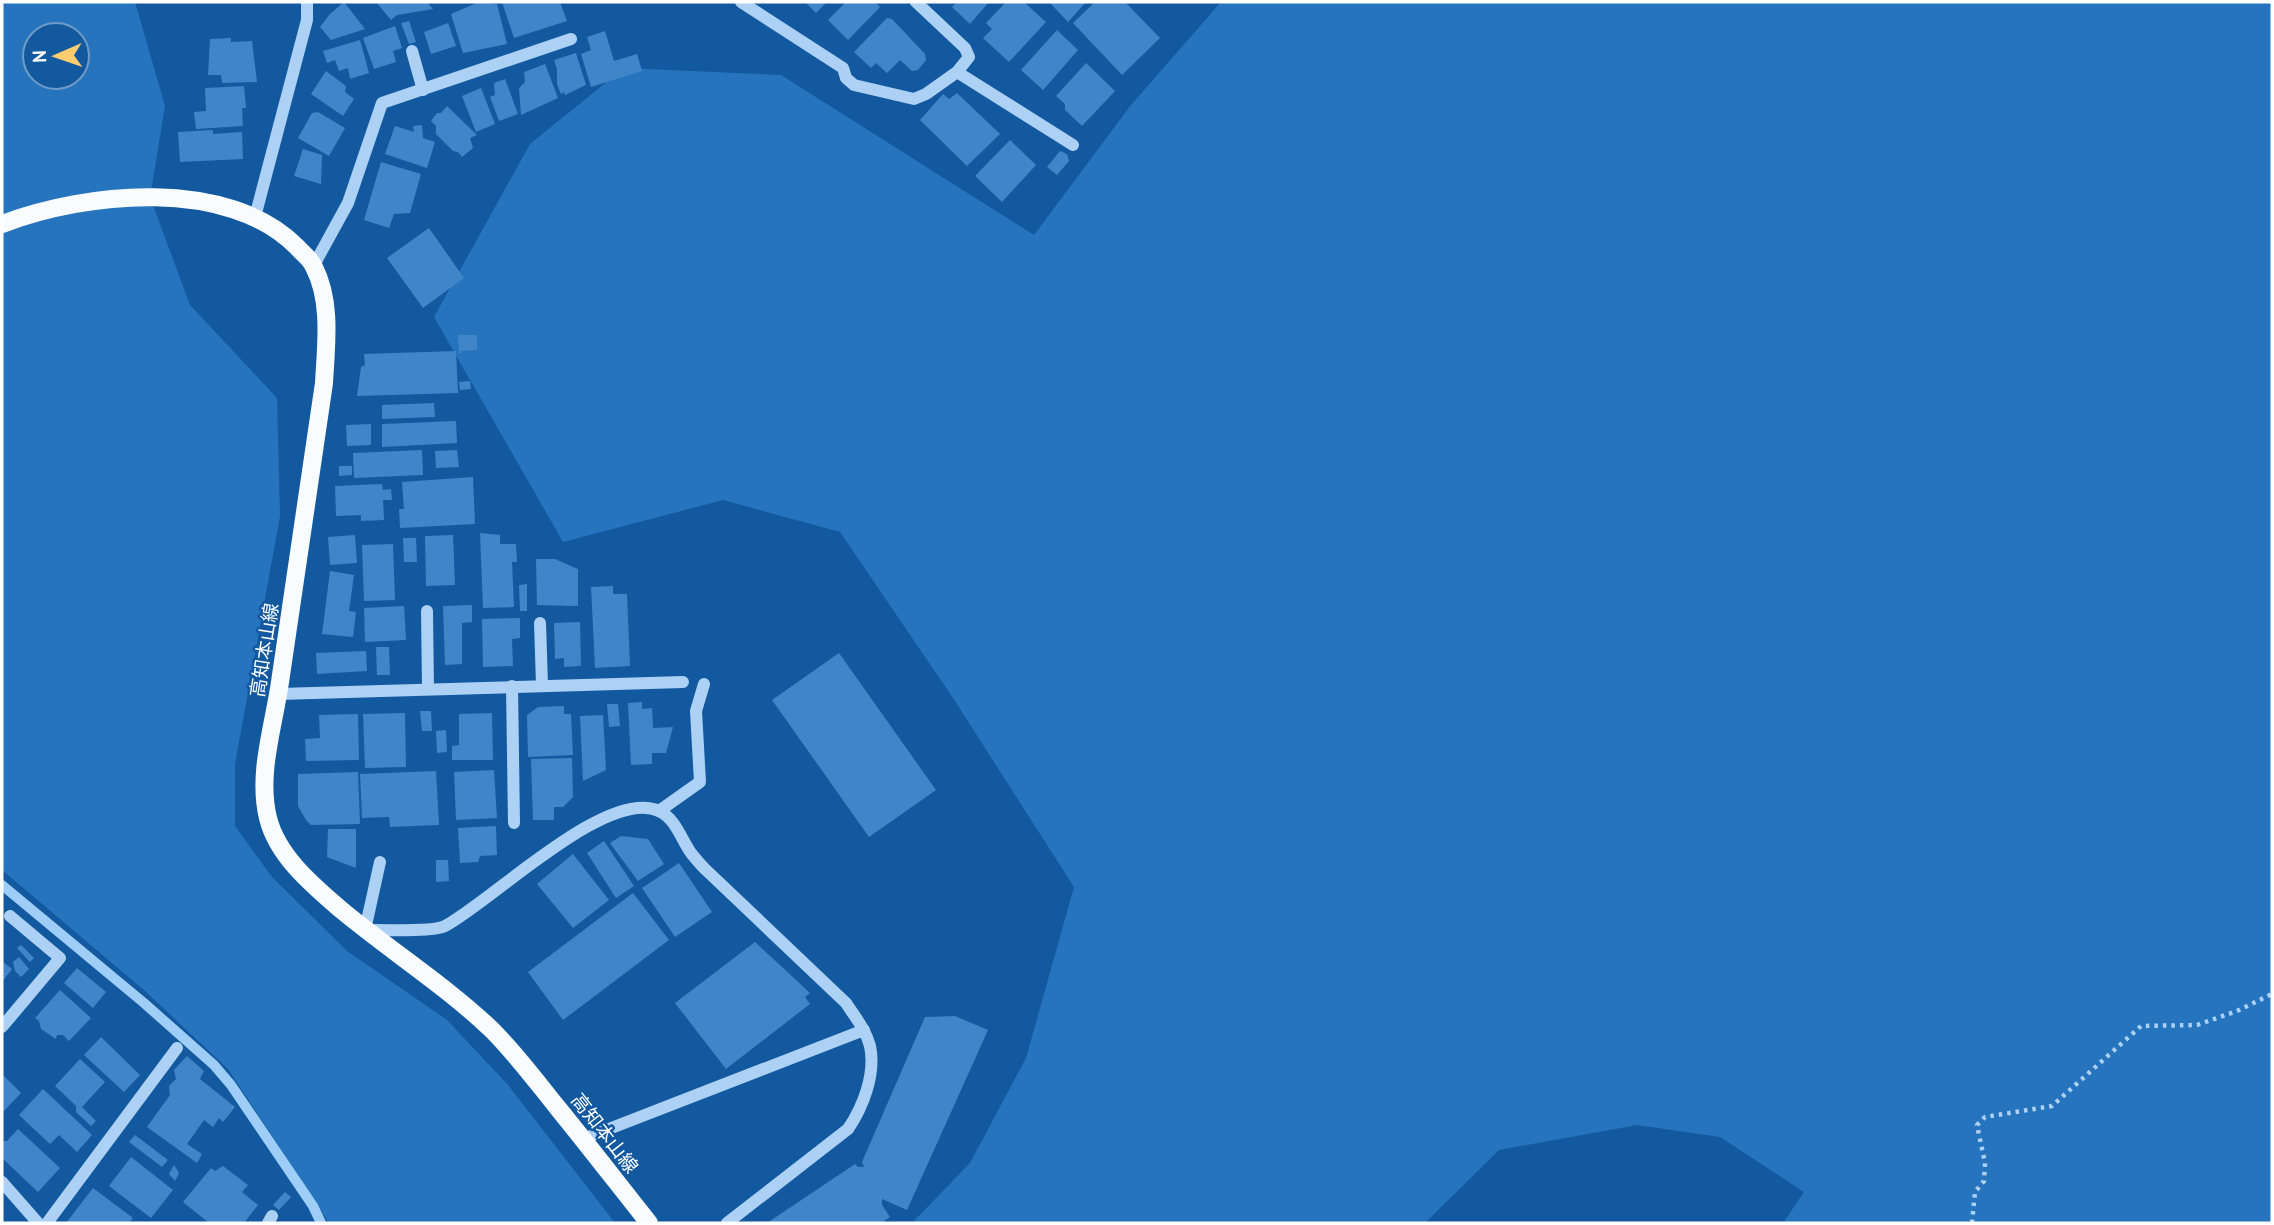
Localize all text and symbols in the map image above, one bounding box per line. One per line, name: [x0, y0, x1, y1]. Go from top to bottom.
north arrow: [21, 21, 91, 91]
text: N: [27, 50, 51, 63]
street label: 高知本山線: [245, 601, 283, 699]
street label: 高知本山線: [566, 1088, 644, 1178]

